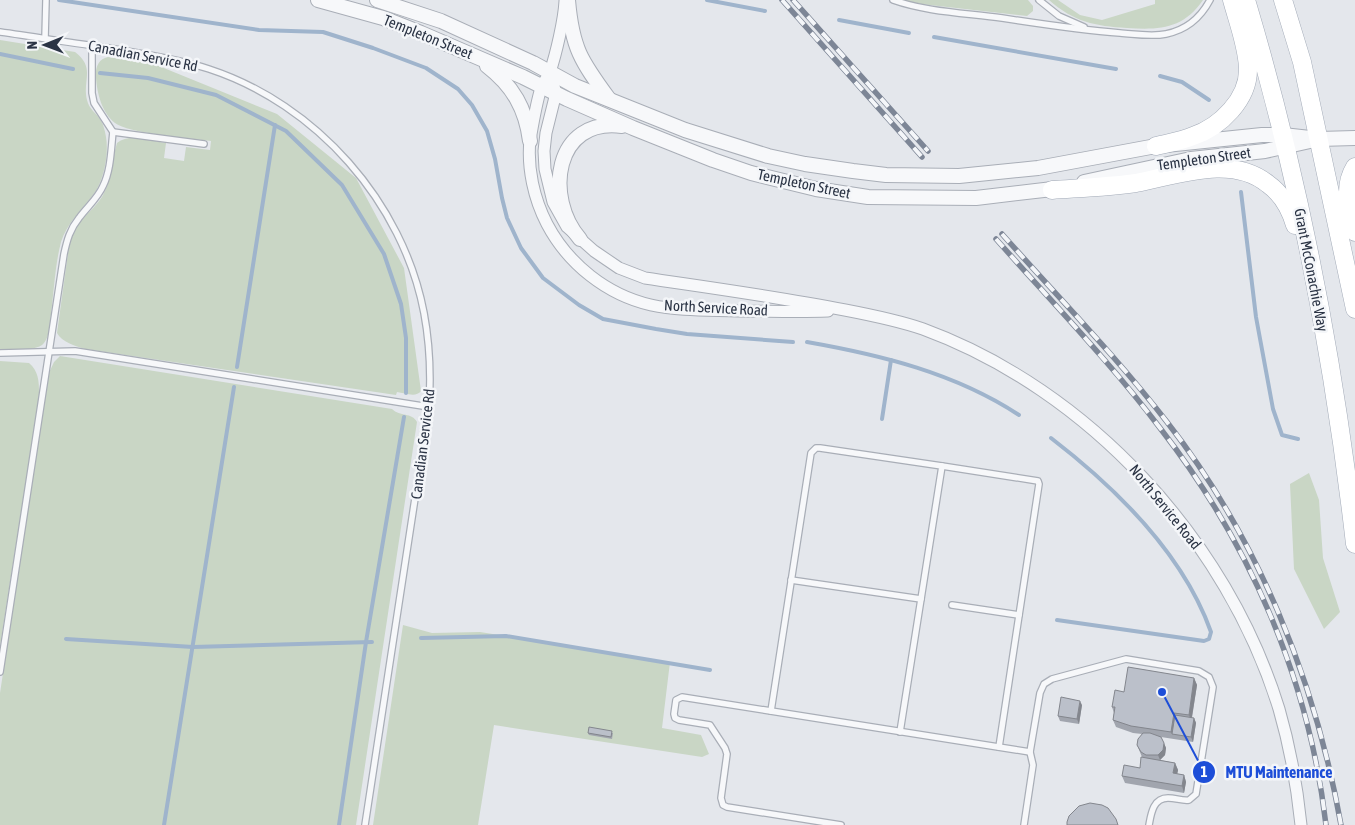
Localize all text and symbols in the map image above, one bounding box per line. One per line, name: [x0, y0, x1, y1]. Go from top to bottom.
street label: Templeton Street: [381, 11, 475, 62]
north arrow: [20, 20, 70, 70]
street label: Canadian Service Rd: [87, 37, 199, 74]
text: N: [24, 41, 40, 49]
street label: Templeton Street: [1156, 144, 1252, 173]
street label: Templeton Street: [756, 165, 852, 202]
street label: Grant McConachie Way: [1291, 207, 1332, 333]
street label: North Service Road: [664, 296, 768, 319]
street label: Canadian Service Rd: [407, 388, 438, 500]
street label: North Service Road: [1126, 461, 1205, 552]
callout: MTU Maintenance: [1191, 757, 1343, 788]
text: 1: [1200, 763, 1208, 780]
text: MTU Maintenance: [1226, 763, 1332, 781]

